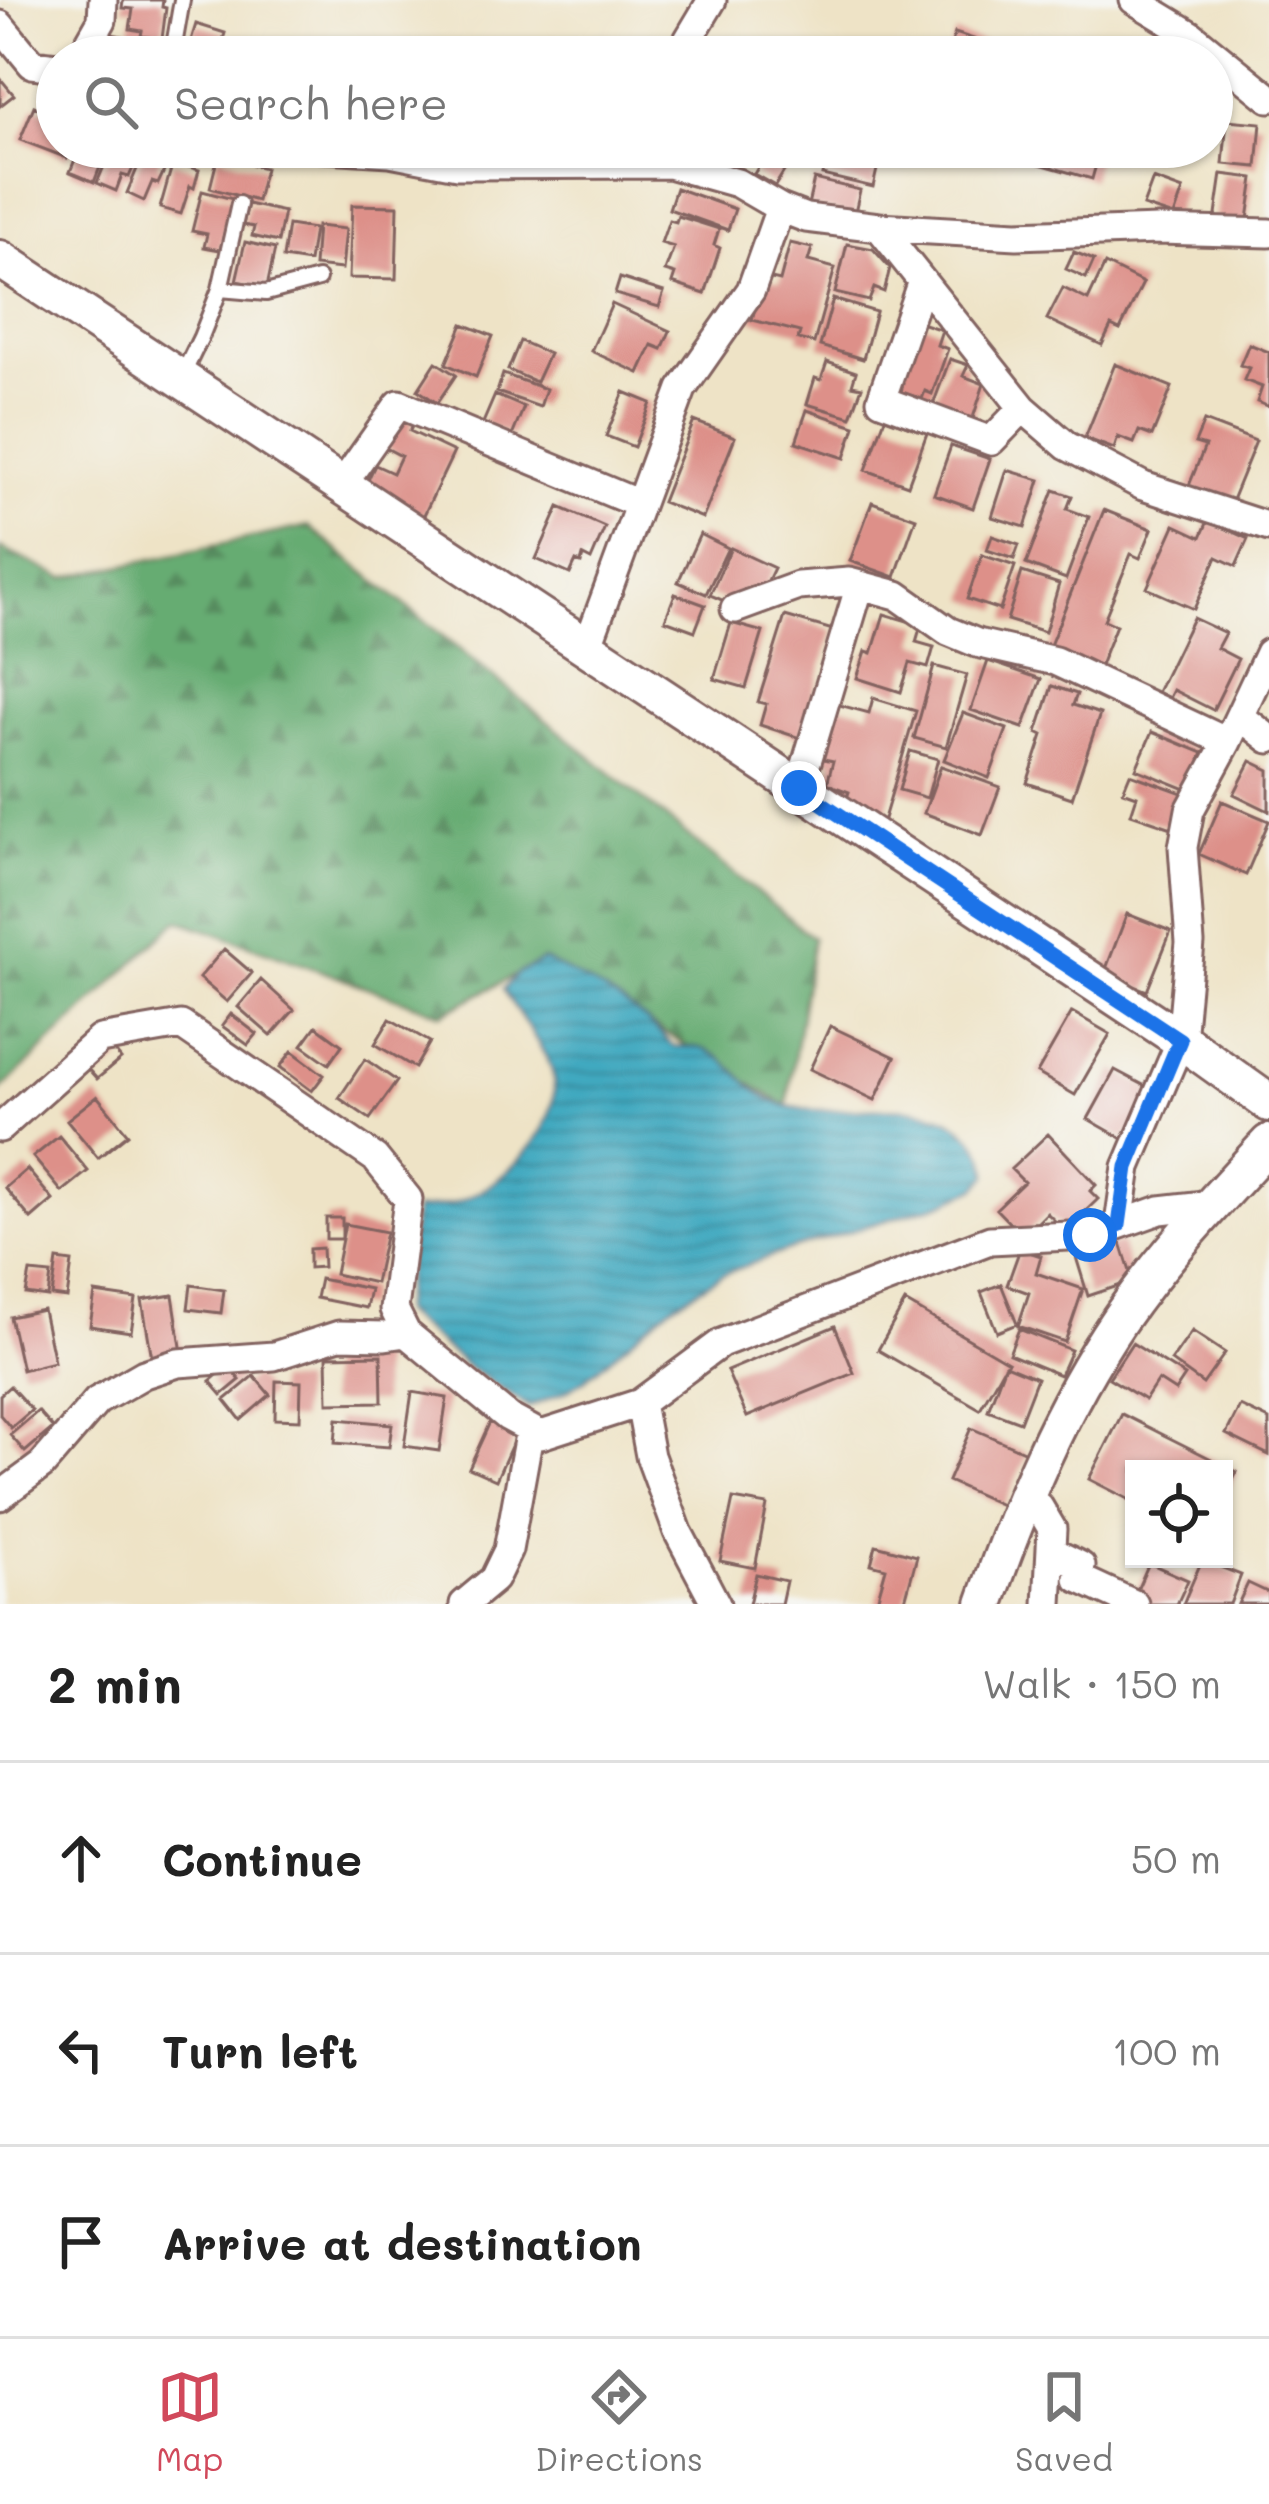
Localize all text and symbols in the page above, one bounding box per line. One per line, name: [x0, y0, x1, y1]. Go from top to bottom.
search box: [36, 36, 1233, 168]
icon: search: [78, 69, 144, 135]
text: Search here: [174, 73, 448, 131]
route end: [772, 761, 826, 815]
route start: [1063, 1208, 1117, 1262]
map controls: [1125, 1460, 1233, 1568]
button: locate: [1125, 1460, 1233, 1568]
text: 2 min: [48, 1649, 182, 1716]
text: Walk · 150 m: [982, 1657, 1221, 1708]
icon: ahead: [48, 1825, 114, 1891]
text: Continue: [162, 1829, 362, 1887]
text: 50 m: [1131, 1832, 1221, 1883]
icon: left: [48, 2017, 114, 2083]
text: Turn left: [162, 2021, 358, 2079]
text: 100 m: [1112, 2024, 1221, 2075]
icon: arrive: [48, 2209, 114, 2275]
text: Arrive at destination: [162, 2213, 642, 2271]
tab: Map: [156, 2364, 223, 2479]
tab: Directions: [535, 2364, 703, 2479]
tab: Saved: [1015, 2364, 1113, 2479]

